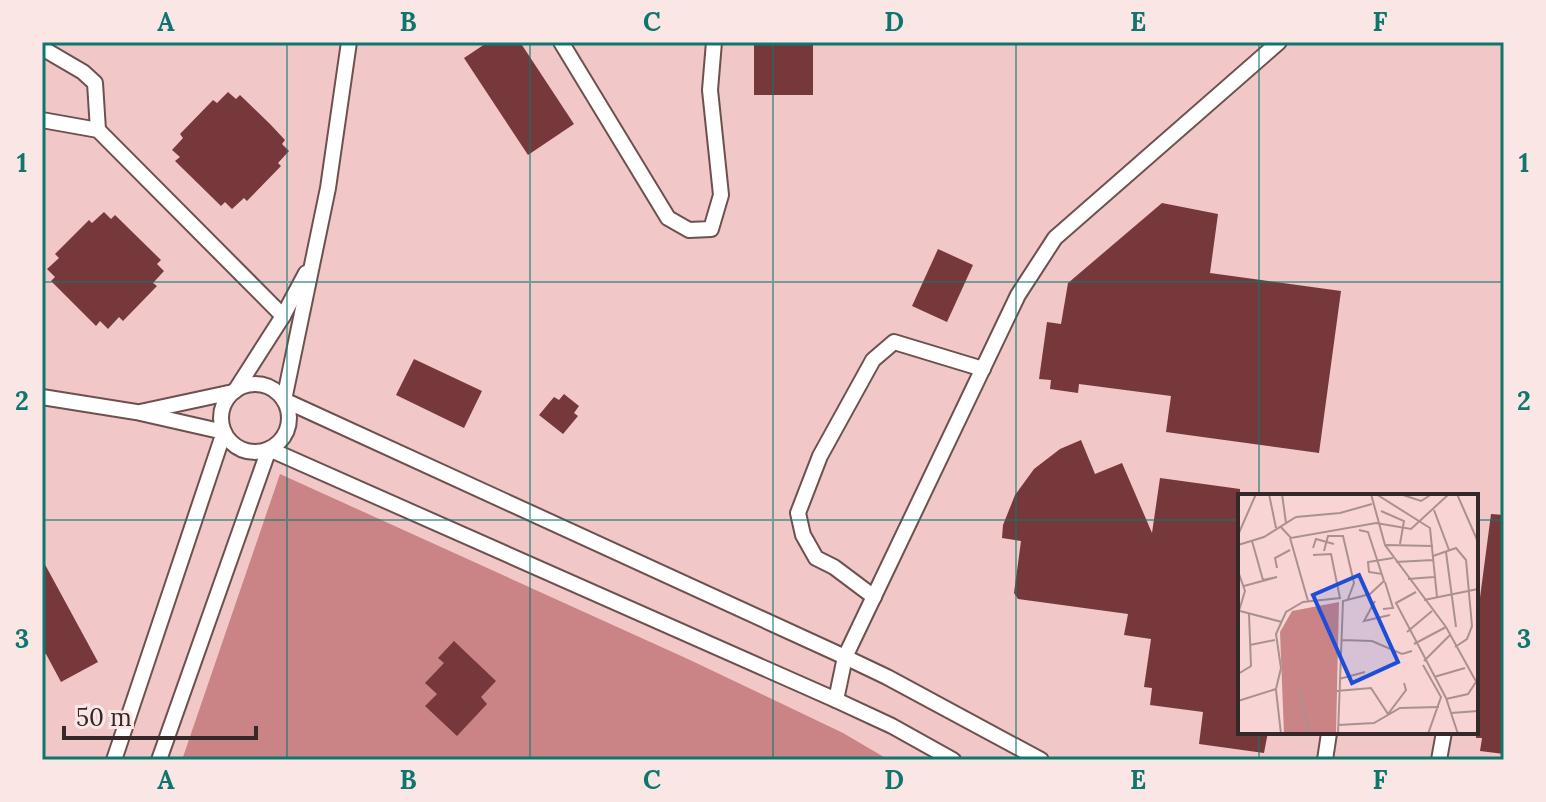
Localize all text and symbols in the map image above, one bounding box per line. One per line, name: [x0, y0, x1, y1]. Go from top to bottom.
text: A: [157, 5, 175, 38]
text: B: [399, 5, 417, 38]
text: C: [643, 5, 661, 38]
text: D: [884, 5, 904, 38]
text: E: [1130, 5, 1146, 38]
text: F: [1373, 5, 1388, 38]
text: 1: [17, 146, 27, 179]
text: 1: [1519, 146, 1529, 179]
text: 2: [15, 384, 29, 417]
text: 2: [1517, 384, 1531, 417]
inset map: [1238, 494, 1478, 734]
text: 3: [15, 622, 29, 655]
text: 3: [1517, 622, 1531, 655]
scale bar: [64, 690, 256, 740]
text: 50 m: [76, 702, 132, 733]
text: A: [157, 763, 175, 796]
text: B: [399, 763, 417, 796]
text: C: [643, 763, 661, 796]
text: D: [884, 763, 904, 796]
text: E: [1130, 763, 1146, 796]
text: F: [1373, 763, 1388, 796]

